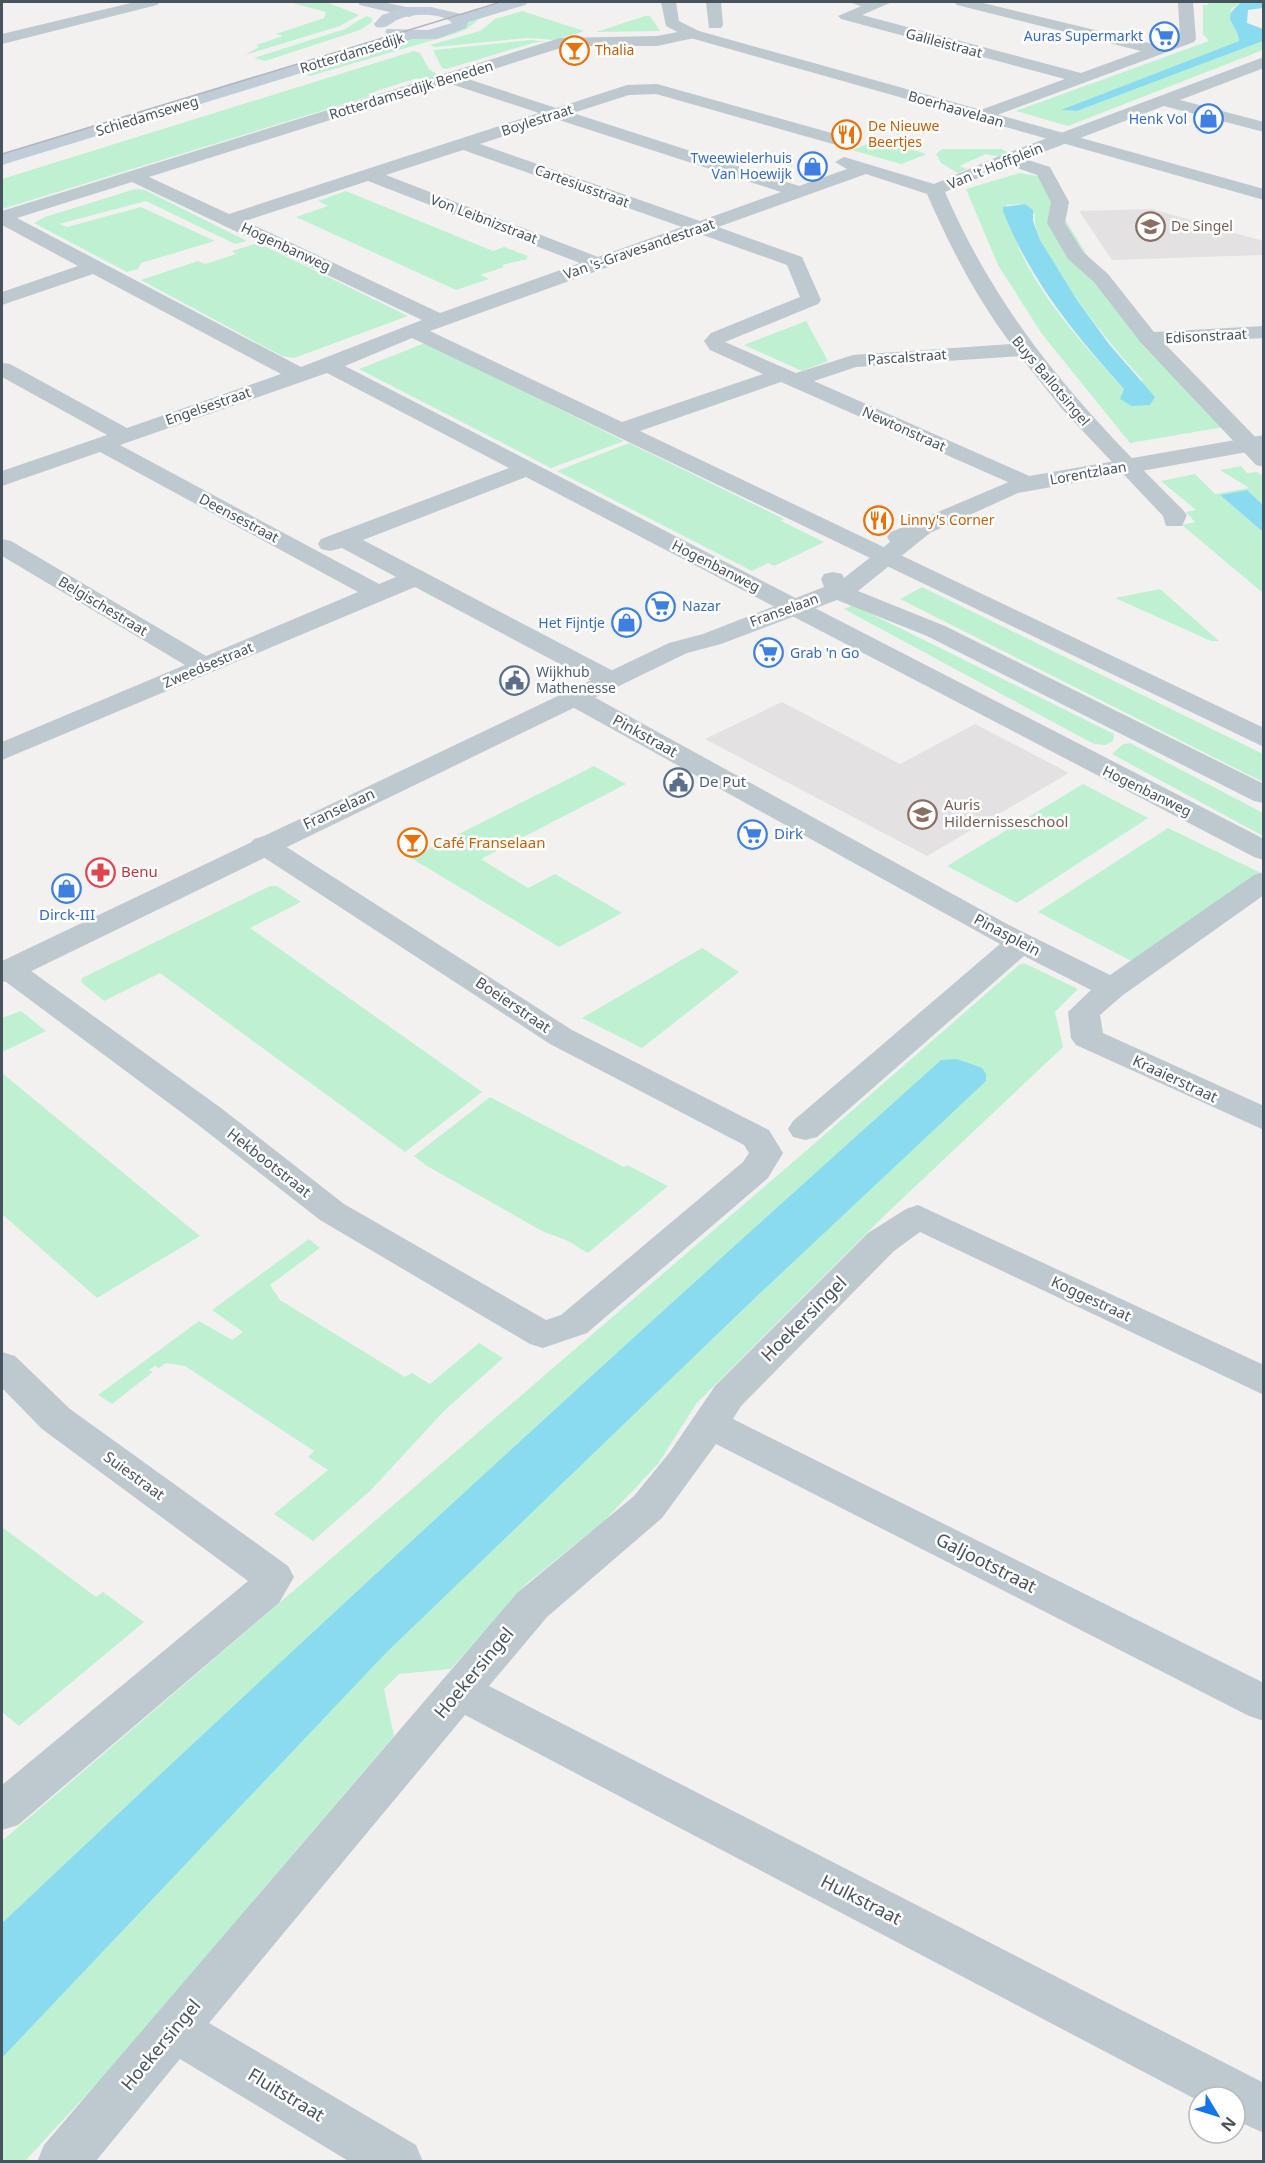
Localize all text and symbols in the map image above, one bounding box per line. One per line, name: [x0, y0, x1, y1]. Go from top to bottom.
supermarket icon: Auras Supermarkt: [1148, 20, 1180, 52]
street label: Galileistraat: [904, 23, 984, 62]
place label: Auras Supermarkt: [1024, 26, 1143, 45]
street label: Rotterdamsedijk: [297, 27, 407, 77]
bar icon: Thalia: [558, 34, 590, 66]
place label: Thalia: [595, 40, 634, 59]
street label: Rotterdamsedijk Beneden: [327, 56, 495, 124]
street label: Boerhaavelaan: [906, 86, 1006, 131]
street label: Schiedamseweg: [93, 91, 200, 140]
street label: Boylestraat: [499, 99, 575, 140]
shop icon: Henk Vol: [1192, 103, 1224, 135]
place label: Henk Vol: [1129, 109, 1187, 128]
place label: De Nieuwe Beertjes: [868, 116, 940, 151]
restaurant icon: De Nieuwe Beertjes: [831, 118, 863, 150]
street label: Van 't Hoffplein: [944, 138, 1045, 193]
place label: Tweewielerhuis Van Hoewijk: [691, 148, 793, 183]
shop icon: Tweewielerhuis Van Hoewijk: [797, 150, 829, 182]
street label: Cartesiusstraat: [532, 160, 632, 211]
street label: Von Leibnizstraat: [428, 189, 540, 248]
school or university icon: De Singel: [1134, 210, 1166, 242]
street label: Van 's-Gravesandestraat: [561, 214, 717, 283]
place label: De Singel: [1171, 216, 1233, 235]
street label: Hogenbanweg: [238, 218, 334, 276]
street label: Edisonstraat: [1165, 324, 1247, 347]
street label: Buys Ballotsingel: [1008, 332, 1095, 430]
street label: Pascalstraat: [867, 344, 947, 369]
street label: Engelsestraat: [163, 382, 253, 429]
street label: Newtonstraat: [859, 402, 949, 455]
street label: Lorentzlaan: [1048, 456, 1128, 489]
street label: Deensestraat: [196, 489, 282, 546]
restaurant icon: Linny's Corner: [863, 504, 895, 536]
place label: Linny's Corner: [900, 510, 995, 529]
street label: Hogenbanweg: [669, 535, 764, 596]
street label: Belgischestraat: [55, 571, 151, 640]
street label: Franselaan: [747, 588, 821, 631]
supermarket icon: Nazar: [645, 590, 677, 622]
place label: Nazar: [682, 596, 721, 615]
shop icon: Het Fijntje: [610, 607, 642, 639]
place label: Het Fijntje: [538, 613, 605, 632]
street label: Zweedsestraat: [160, 637, 256, 692]
supermarket icon: Grab 'n Go: [753, 637, 785, 669]
place label: Grab 'n Go: [790, 643, 859, 662]
place label: Wijkhub Mathenesse: [536, 662, 616, 697]
public building icon: Wijkhub Mathenesse: [499, 664, 531, 696]
street label: Pinkstraat: [610, 709, 682, 761]
street label: Hogenbanweg: [1100, 761, 1195, 820]
public building icon: De Put: [662, 766, 694, 798]
place label: De Put: [699, 771, 747, 791]
street label: Franselaan: [299, 783, 378, 833]
place label: Auris Hildernisseschool: [944, 794, 1068, 831]
school or university icon: Auris Hildernisseschool: [907, 798, 939, 830]
supermarket icon: Dirk: [737, 818, 769, 850]
place label: Dirk: [774, 823, 803, 843]
bar icon: Café Franselaan: [396, 827, 428, 859]
place label: Café Franselaan: [433, 832, 545, 852]
pharmacy icon: Benu: [84, 856, 116, 888]
place label: Benu: [121, 861, 158, 881]
shop icon: Dirck-III: [51, 872, 83, 904]
place label: Dirck-III: [39, 904, 95, 924]
street label: Pinasplein: [971, 908, 1044, 960]
street label: Boeierstraat: [472, 972, 556, 1037]
street label: Kraaierstraat: [1130, 1050, 1222, 1107]
street label: Hekbootstraat: [224, 1123, 316, 1202]
street label: Hoekersingel: [755, 1270, 851, 1366]
street label: Koggestraat: [1048, 1271, 1135, 1326]
street label: Suiestraat: [100, 1446, 169, 1504]
street label: Galjootstraat: [932, 1527, 1041, 1598]
street label: Hoekersingel: [428, 1622, 518, 1723]
street label: Hulkstraat: [817, 1869, 906, 1930]
street label: Hoekersingel: [115, 1994, 205, 2095]
street label: Fluitstraat: [244, 2062, 330, 2127]
north arrow: [1187, 2085, 1247, 2145]
text: N: [1216, 2112, 1241, 2136]

